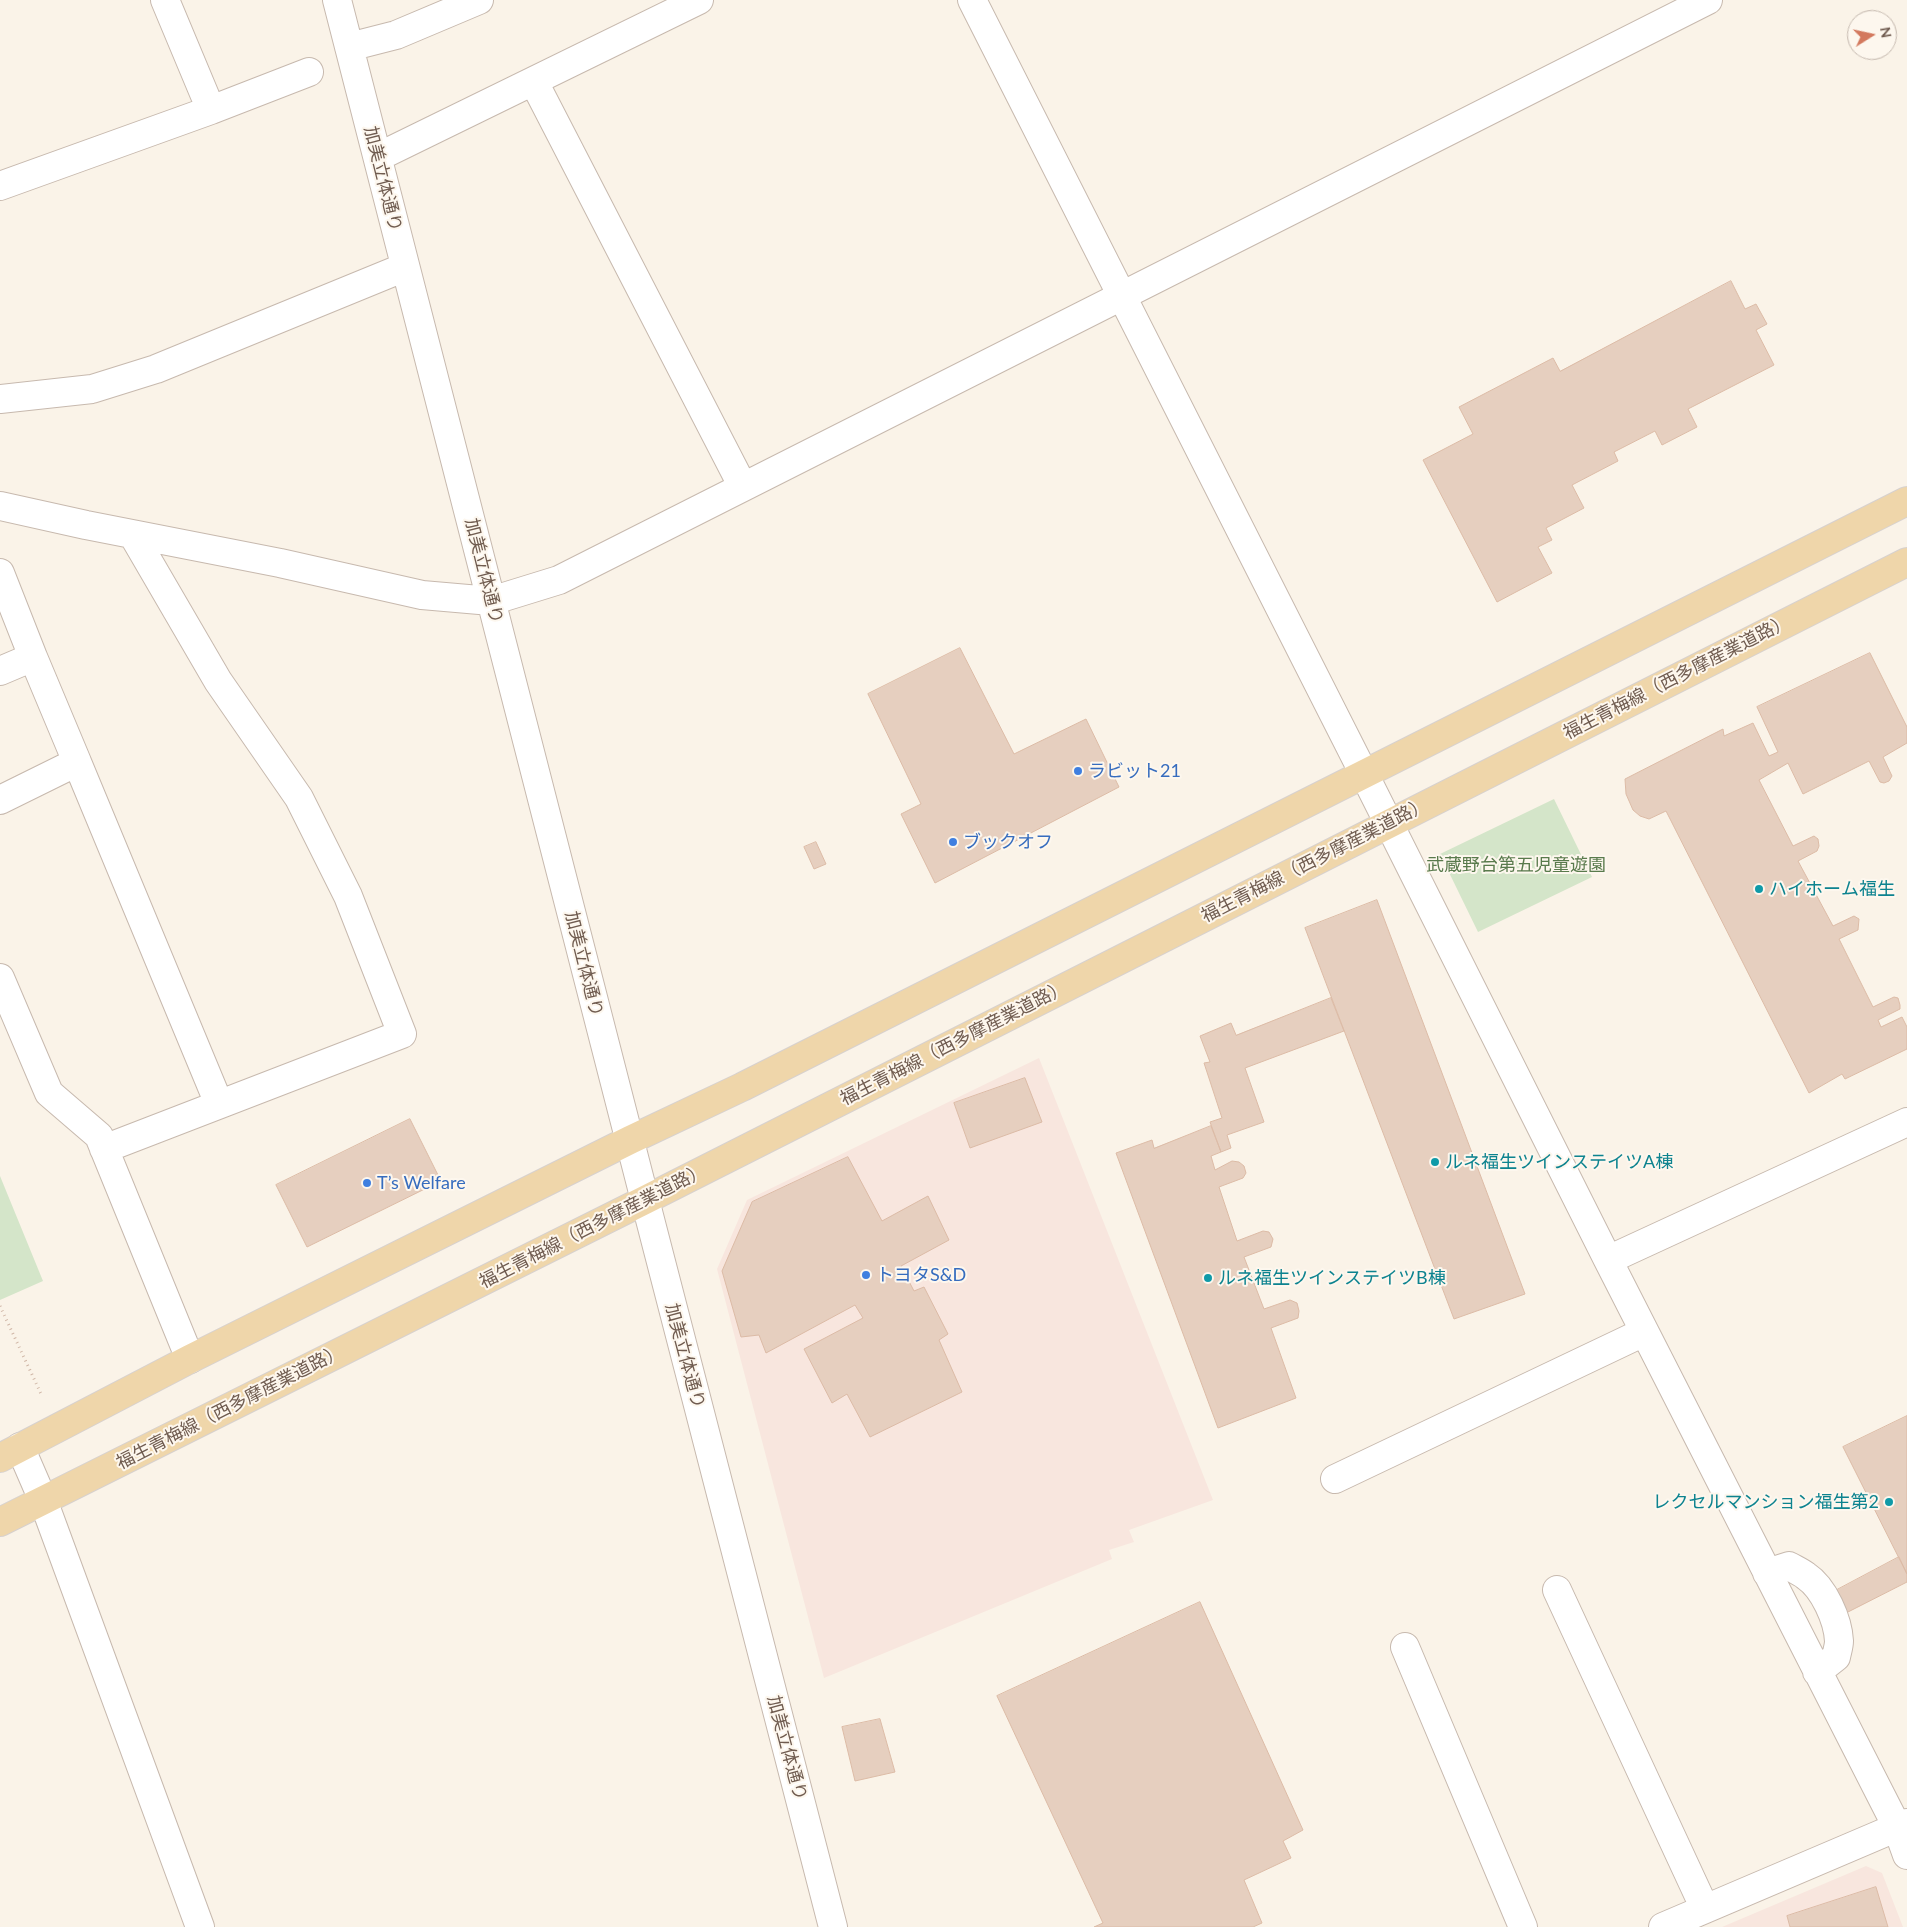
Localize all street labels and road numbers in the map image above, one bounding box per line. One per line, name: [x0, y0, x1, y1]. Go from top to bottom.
street label: 加美立体通り: [359, 124, 407, 234]
street label: 加美立体通り: [460, 516, 508, 626]
street label: 福生青梅線（西多摩産業道路）: [1560, 610, 1794, 744]
street label: 福生青梅線（西多摩産業道路）: [1198, 793, 1432, 927]
street label: 加美立体通り: [560, 909, 608, 1019]
street label: 福生青梅線（西多摩産業道路）: [837, 976, 1071, 1110]
street label: 福生青梅線（西多摩産業道路）: [476, 1159, 710, 1293]
street label: 加美立体通り: [661, 1301, 709, 1411]
street label: 福生青梅線（西多摩産業道路）: [113, 1340, 347, 1474]
street label: 加美立体通り: [763, 1693, 811, 1803]

